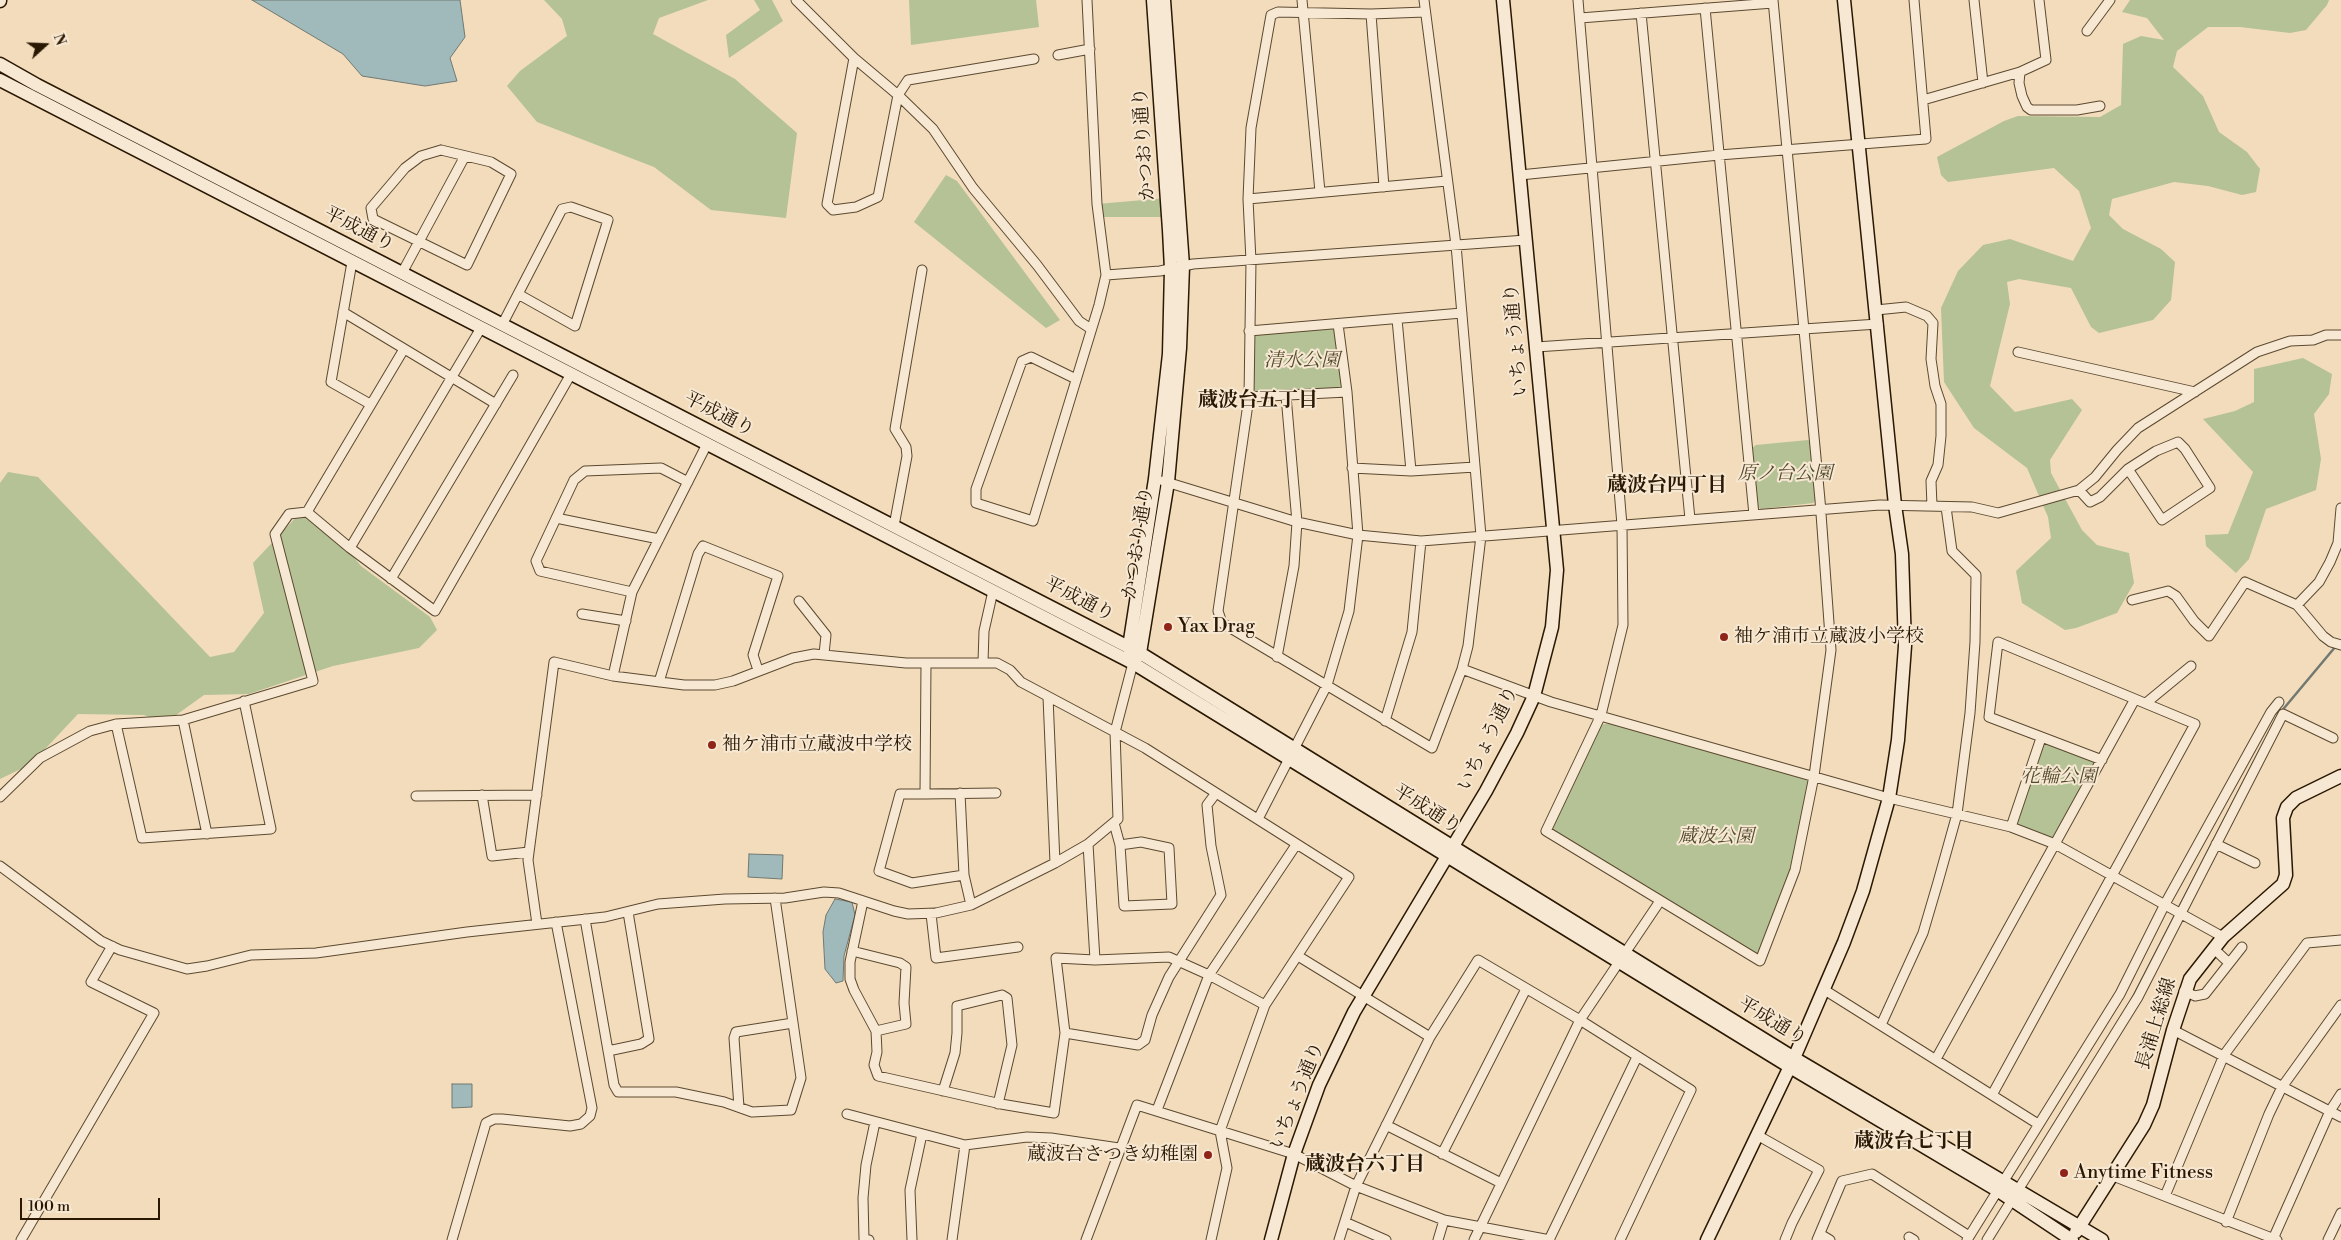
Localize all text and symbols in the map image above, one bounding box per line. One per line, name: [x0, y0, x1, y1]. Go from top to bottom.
north arrow: [20, 20, 70, 70]
text: N: [49, 32, 69, 48]
street label: かつおり通り: [1130, 86, 1160, 202]
street label: 平成通り: [320, 203, 398, 257]
street label: いちょう通り: [1501, 282, 1533, 398]
park label: 清水公園: [1264, 350, 1340, 372]
street label: 平成通り: [680, 388, 758, 442]
district label: 蔵波台五丁目: [1198, 389, 1318, 413]
park label: 原ノ台公園: [1738, 463, 1832, 485]
district label: 蔵波台四丁目: [1607, 474, 1727, 498]
street label: かつおり通り: [1119, 485, 1159, 601]
street label: 平成通り: [1040, 573, 1118, 627]
place label: Yax Drag: [1178, 616, 1255, 638]
marker: Yax Drag: [1162, 621, 1174, 633]
place label: 袖ケ浦市立蔵波小学校: [1734, 626, 1924, 648]
marker: 袖ケ浦市立蔵波小学校: [1718, 631, 1730, 643]
street label: いちょう通り: [1454, 683, 1524, 795]
place label: 袖ケ浦市立蔵波中学校: [722, 734, 912, 756]
marker: 袖ケ浦市立蔵波中学校: [706, 739, 718, 751]
park label: 花輪公園: [2021, 766, 2097, 788]
street label: 平成通り: [1389, 780, 1465, 840]
park label: 蔵波公園: [1678, 826, 1754, 848]
street label: 長浦上総線: [2132, 975, 2182, 1073]
street label: 平成通り: [1734, 993, 1810, 1051]
street label: いちょう通り: [1266, 1039, 1330, 1153]
district label: 蔵波台七丁目: [1854, 1130, 1974, 1154]
place label: 蔵波台さつき幼稚園: [1027, 1144, 1198, 1166]
marker: 蔵波台さつき幼稚園: [1202, 1149, 1214, 1161]
district label: 蔵波台六丁目: [1305, 1153, 1425, 1177]
place label: Anytime Fitness: [2074, 1162, 2213, 1184]
marker: Anytime Fitness: [2058, 1167, 2070, 1179]
scale bar: [22, 1188, 162, 1220]
text: 100 m: [28, 1197, 70, 1216]

